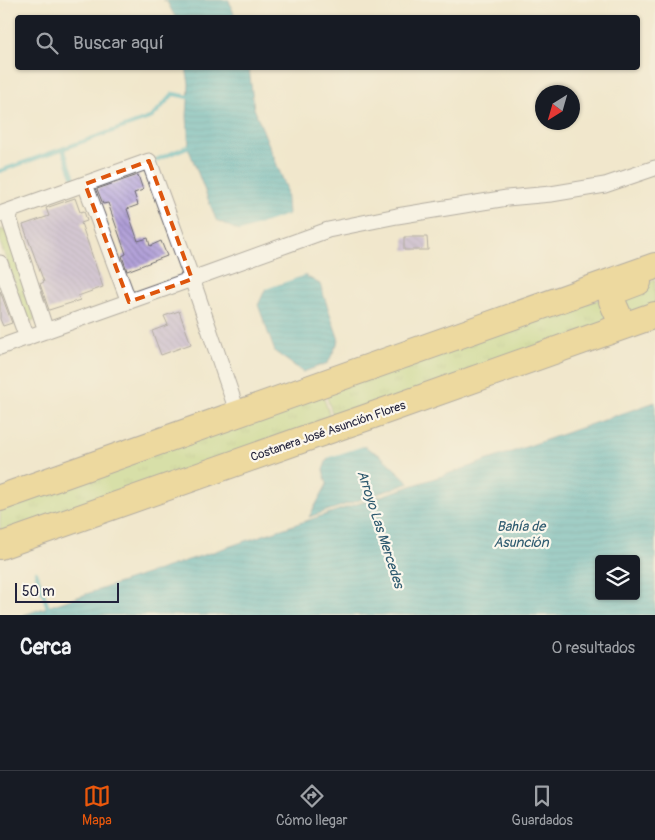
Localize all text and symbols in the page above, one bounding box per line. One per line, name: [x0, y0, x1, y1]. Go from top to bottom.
search box: [15, 15, 640, 70]
icon: search: [33, 29, 61, 57]
text: Buscar aquí: [73, 31, 164, 55]
north arrow: [535, 85, 580, 130]
street label: Costanera José Asunción Flores: [249, 398, 408, 465]
water label: Arroyo Las Mercedes: [353, 468, 408, 592]
water label: Bahía de Asunción: [493, 518, 550, 551]
map controls: [595, 555, 640, 600]
button: layers: [595, 555, 640, 600]
scale bar: [15, 580, 119, 603]
text: 50 m: [22, 583, 55, 600]
text: Cerca: [20, 634, 71, 661]
text: 0 resultados: [551, 638, 635, 658]
tab: Mapa: [82, 782, 112, 829]
tab: Cómo llegar: [276, 782, 347, 829]
tab: Guardados: [512, 782, 573, 829]

